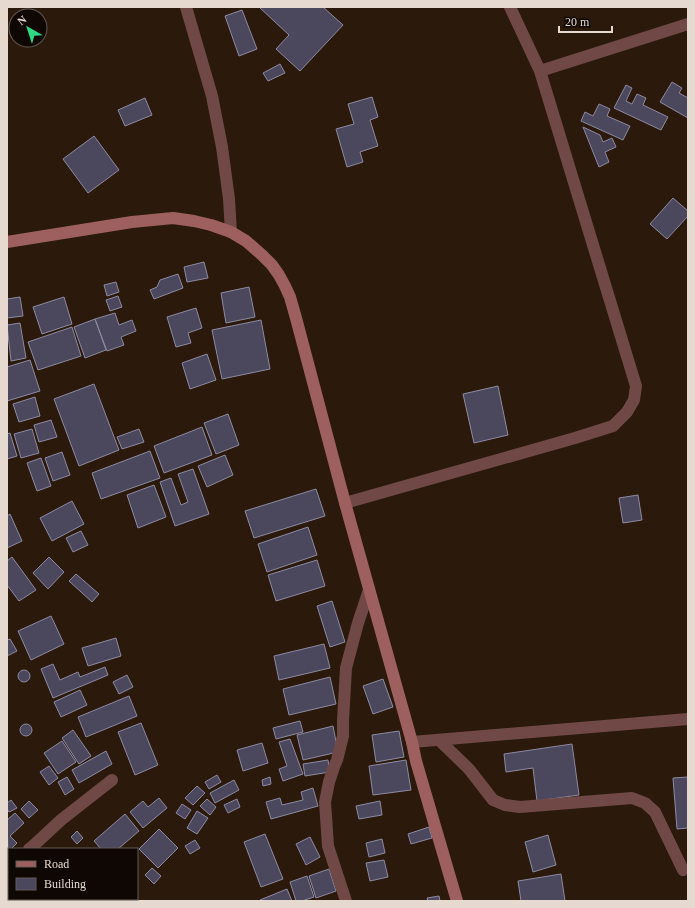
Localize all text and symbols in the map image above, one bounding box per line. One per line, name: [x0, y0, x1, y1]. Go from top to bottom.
north arrow: [8, 8, 48, 48]
scale bar: [559, 8, 612, 34]
text: N: [15, 13, 29, 27]
text: 20 m: [565, 15, 590, 29]
legend: [8, 848, 138, 900]
text: Road: [44, 857, 69, 871]
text: Building: [44, 877, 86, 891]

